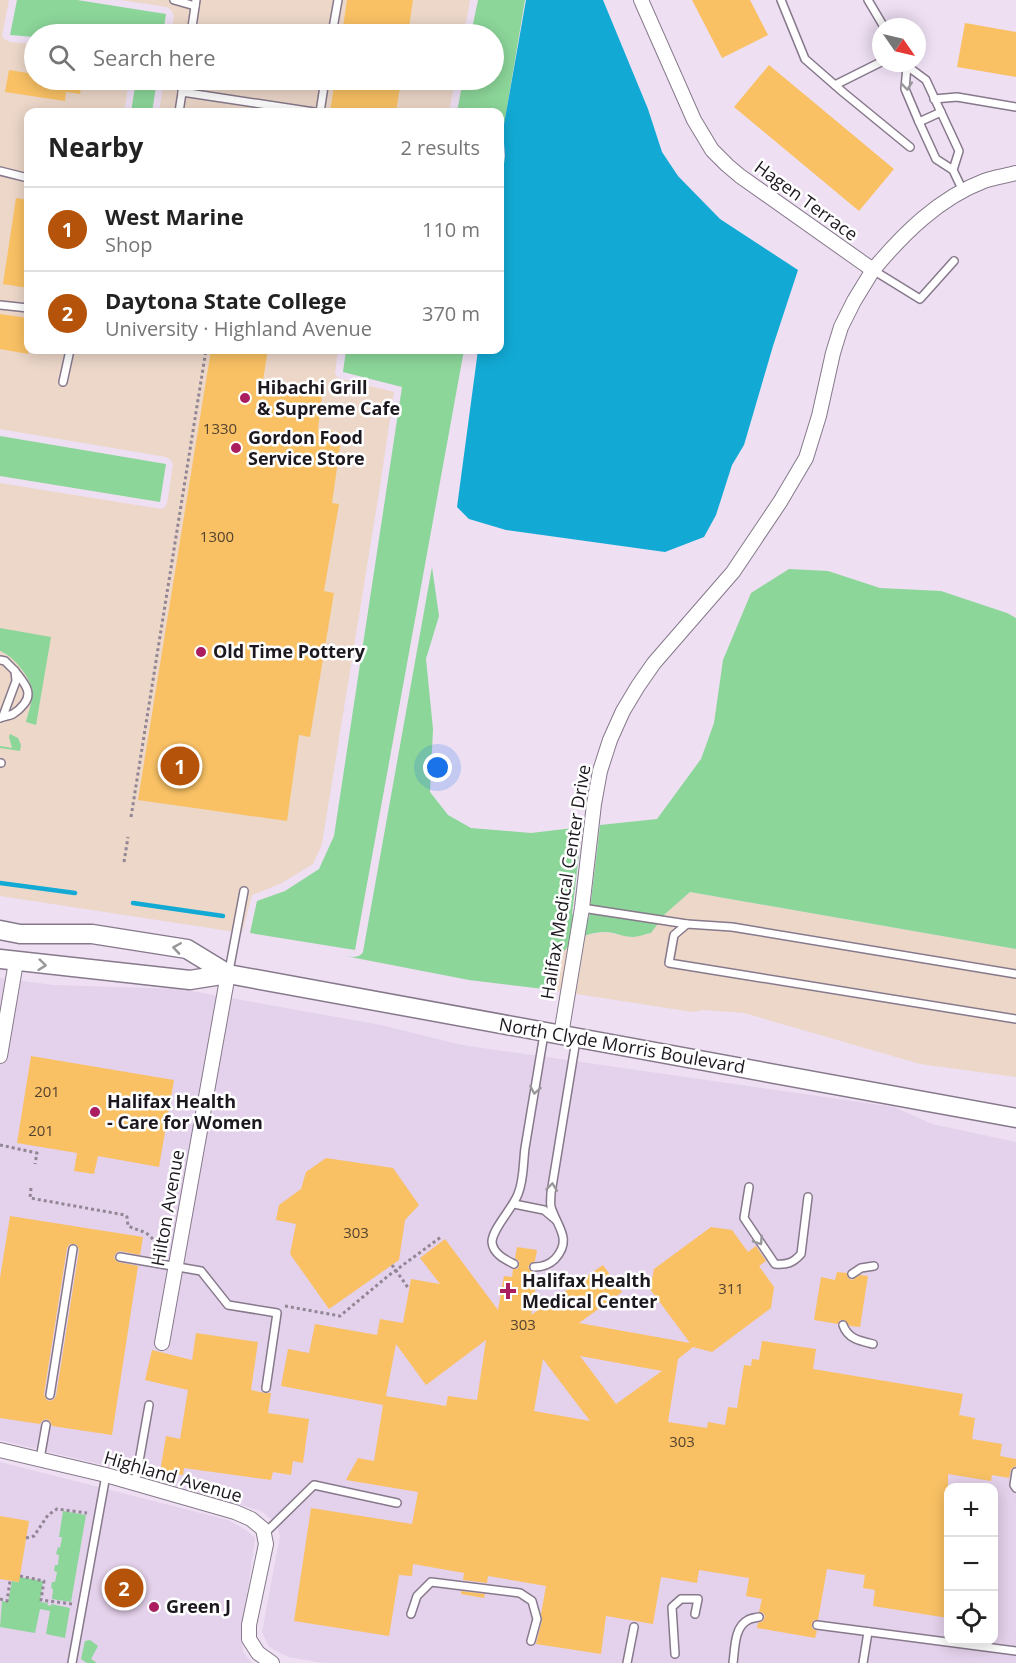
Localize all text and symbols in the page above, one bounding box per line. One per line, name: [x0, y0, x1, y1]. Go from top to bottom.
north arrow: [872, 18, 926, 72]
search box: [24, 24, 504, 90]
icon: search: [45, 41, 78, 74]
text: Search here: [93, 42, 216, 72]
one-way arrow: [900, 82, 913, 91]
text: Nearby: [48, 129, 143, 165]
text: 2 results: [400, 134, 480, 161]
street label: Hagen Terrace: [750, 155, 863, 246]
text: West Marine: [105, 201, 244, 231]
text: 1: [62, 216, 73, 243]
text: 110 m: [422, 216, 480, 243]
text: Shop: [105, 231, 153, 258]
text: Daytona State College: [105, 285, 346, 315]
text: 2: [62, 300, 73, 327]
text: 370 m: [422, 300, 480, 327]
text: University · Highland Avenue: [105, 315, 372, 342]
place label: Hibachi Grill & Supreme Cafe: [257, 375, 400, 420]
marker: Hibachi Grill & Supreme Cafe: [238, 391, 252, 405]
house number: 1330: [203, 418, 237, 438]
place label: Gordon Food Service Store: [248, 425, 365, 470]
marker: Gordon Food Service Store: [229, 441, 243, 455]
house number: 1300: [200, 526, 234, 546]
place label: Old Time Pottery: [213, 639, 366, 663]
marker: Old Time Pottery: [194, 645, 208, 659]
pin: 1: [160, 744, 200, 789]
your location: [423, 753, 452, 782]
street label: Halifax Medical Center Drive: [535, 763, 595, 1001]
one-way arrow: [172, 942, 181, 954]
one-way arrow: [38, 958, 47, 970]
street label: North Clyde Morris Boulevard: [497, 1012, 747, 1079]
house number: 201: [34, 1081, 60, 1101]
one-way arrow: [529, 1084, 542, 1094]
place label: Halifax Health - Care for Women: [107, 1089, 263, 1134]
marker: Halifax Health - Care for Women: [88, 1105, 102, 1119]
house number: 201: [28, 1120, 54, 1140]
street label: Hilton Avenue: [145, 1148, 189, 1268]
one-way arrow: [545, 1182, 558, 1192]
house number: 303: [343, 1222, 369, 1242]
one-way arrow: [752, 1234, 763, 1245]
place label: Halifax Health Medical Center: [522, 1268, 657, 1313]
house number: 311: [718, 1278, 744, 1298]
marker: Halifax Health Medical Center: [499, 1282, 517, 1300]
house number: 303: [510, 1314, 536, 1334]
house number: 303: [669, 1431, 695, 1451]
street label: Highland Avenue: [101, 1445, 245, 1507]
map controls: [944, 1483, 998, 1645]
button: +: [944, 1483, 998, 1537]
button: −: [944, 1537, 998, 1591]
pin: 2: [104, 1566, 144, 1610]
button: locate: [944, 1591, 998, 1645]
place label: Green J: [166, 1594, 231, 1618]
marker: Green J: [147, 1600, 161, 1614]

